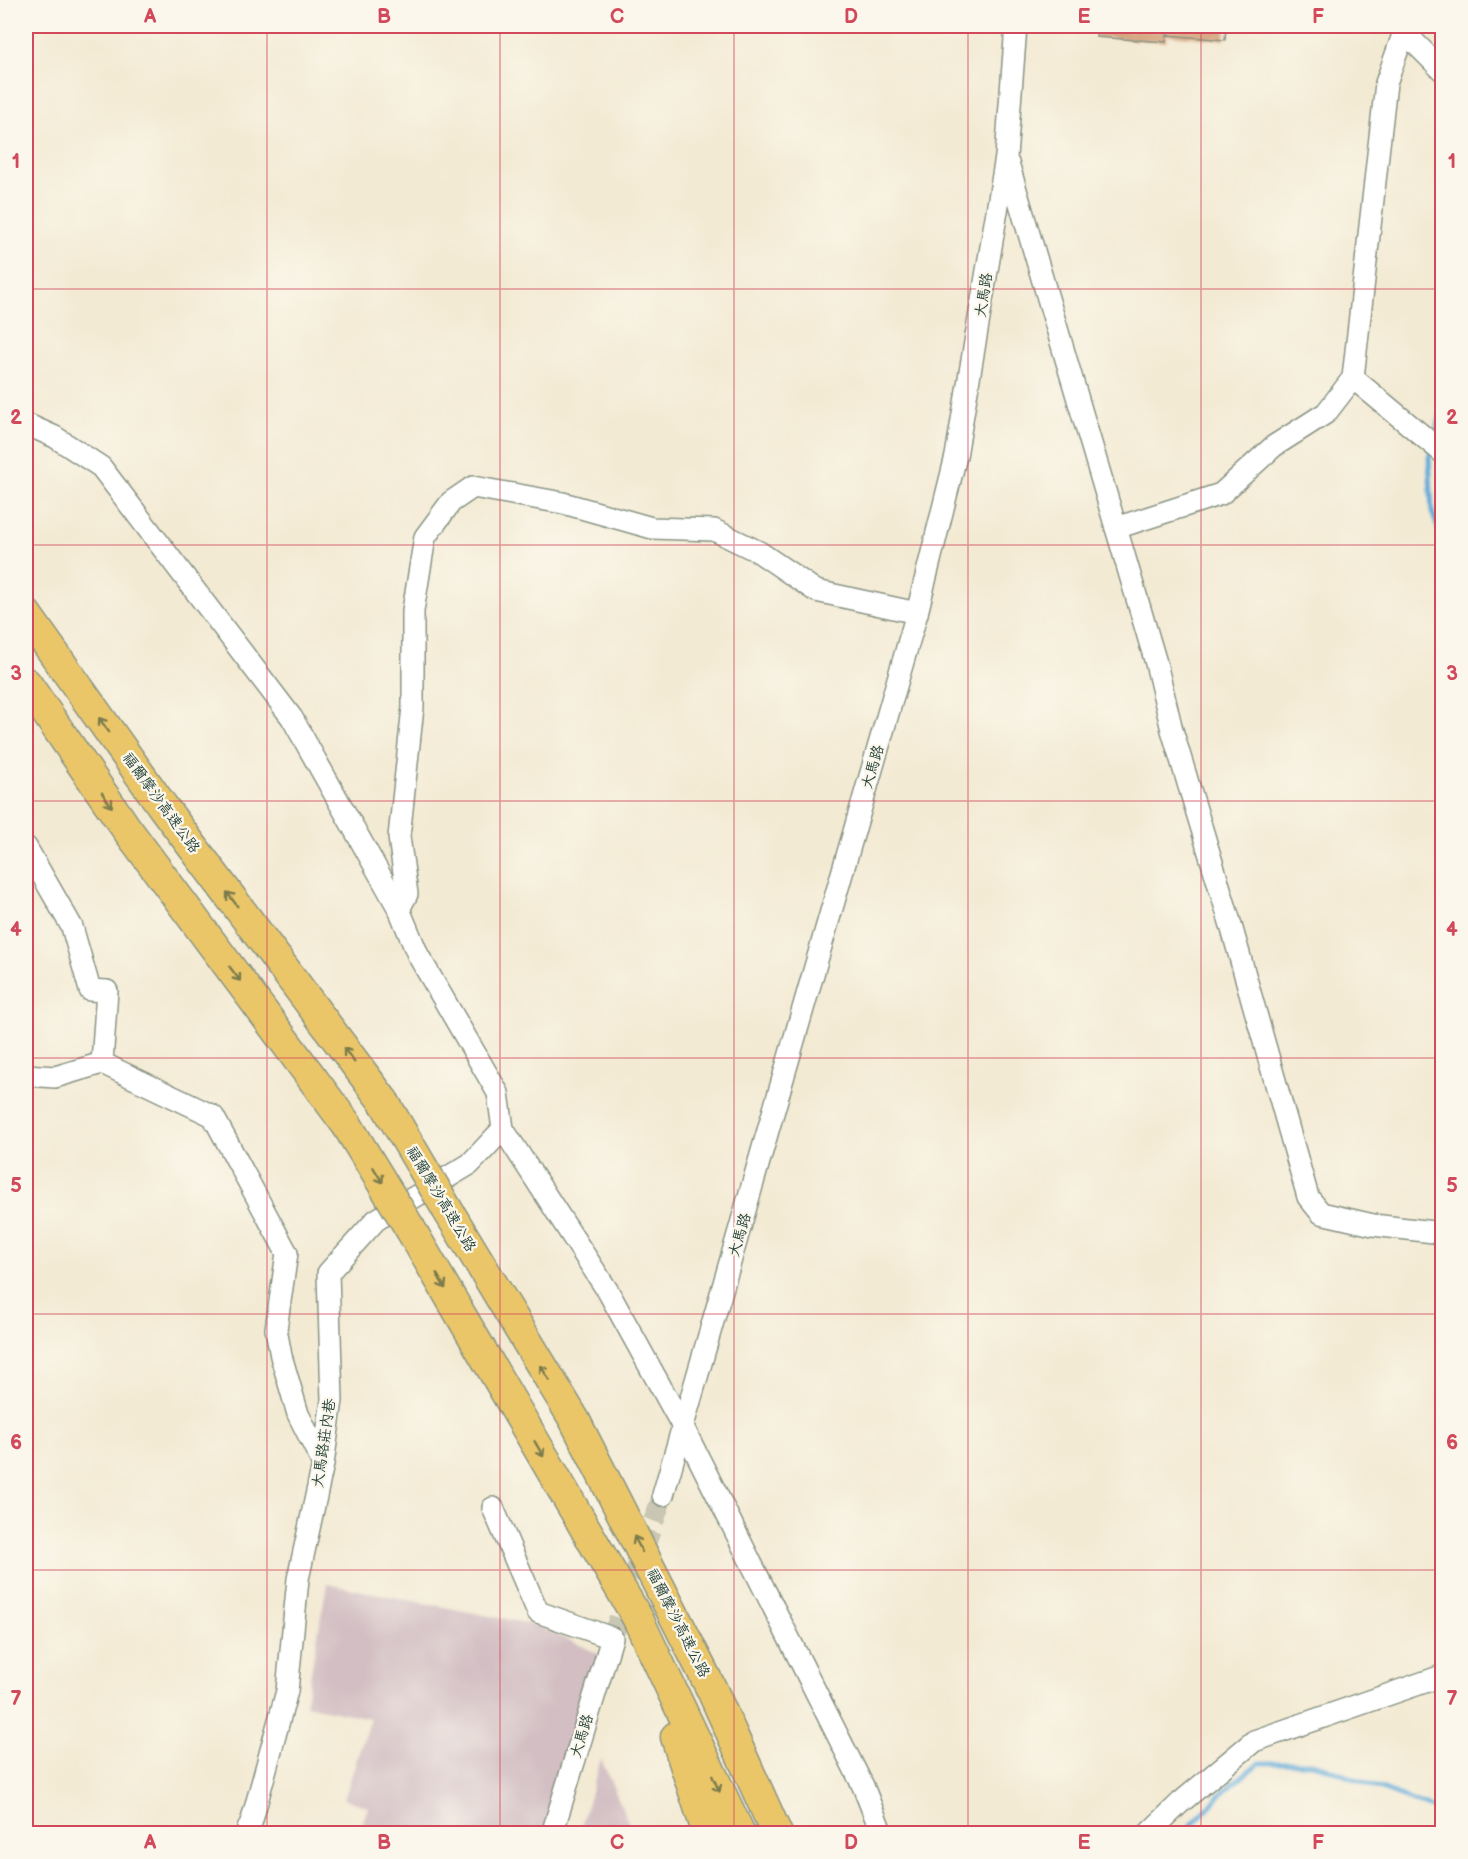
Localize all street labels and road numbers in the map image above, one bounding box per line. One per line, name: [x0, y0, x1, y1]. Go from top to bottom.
street label: 大馬路: [971, 271, 997, 319]
street label: 大馬路: [858, 743, 888, 791]
street label: 福爾摩沙高速公路: [118, 749, 204, 857]
street label: 福爾摩沙高速公路: [402, 1143, 480, 1255]
street label: 大馬路: [725, 1211, 755, 1259]
street label: 大馬路莊內巷: [308, 1397, 340, 1489]
street label: 福爾摩沙高速公路: [642, 1565, 714, 1681]
street label: 大馬路: [566, 1712, 598, 1760]

